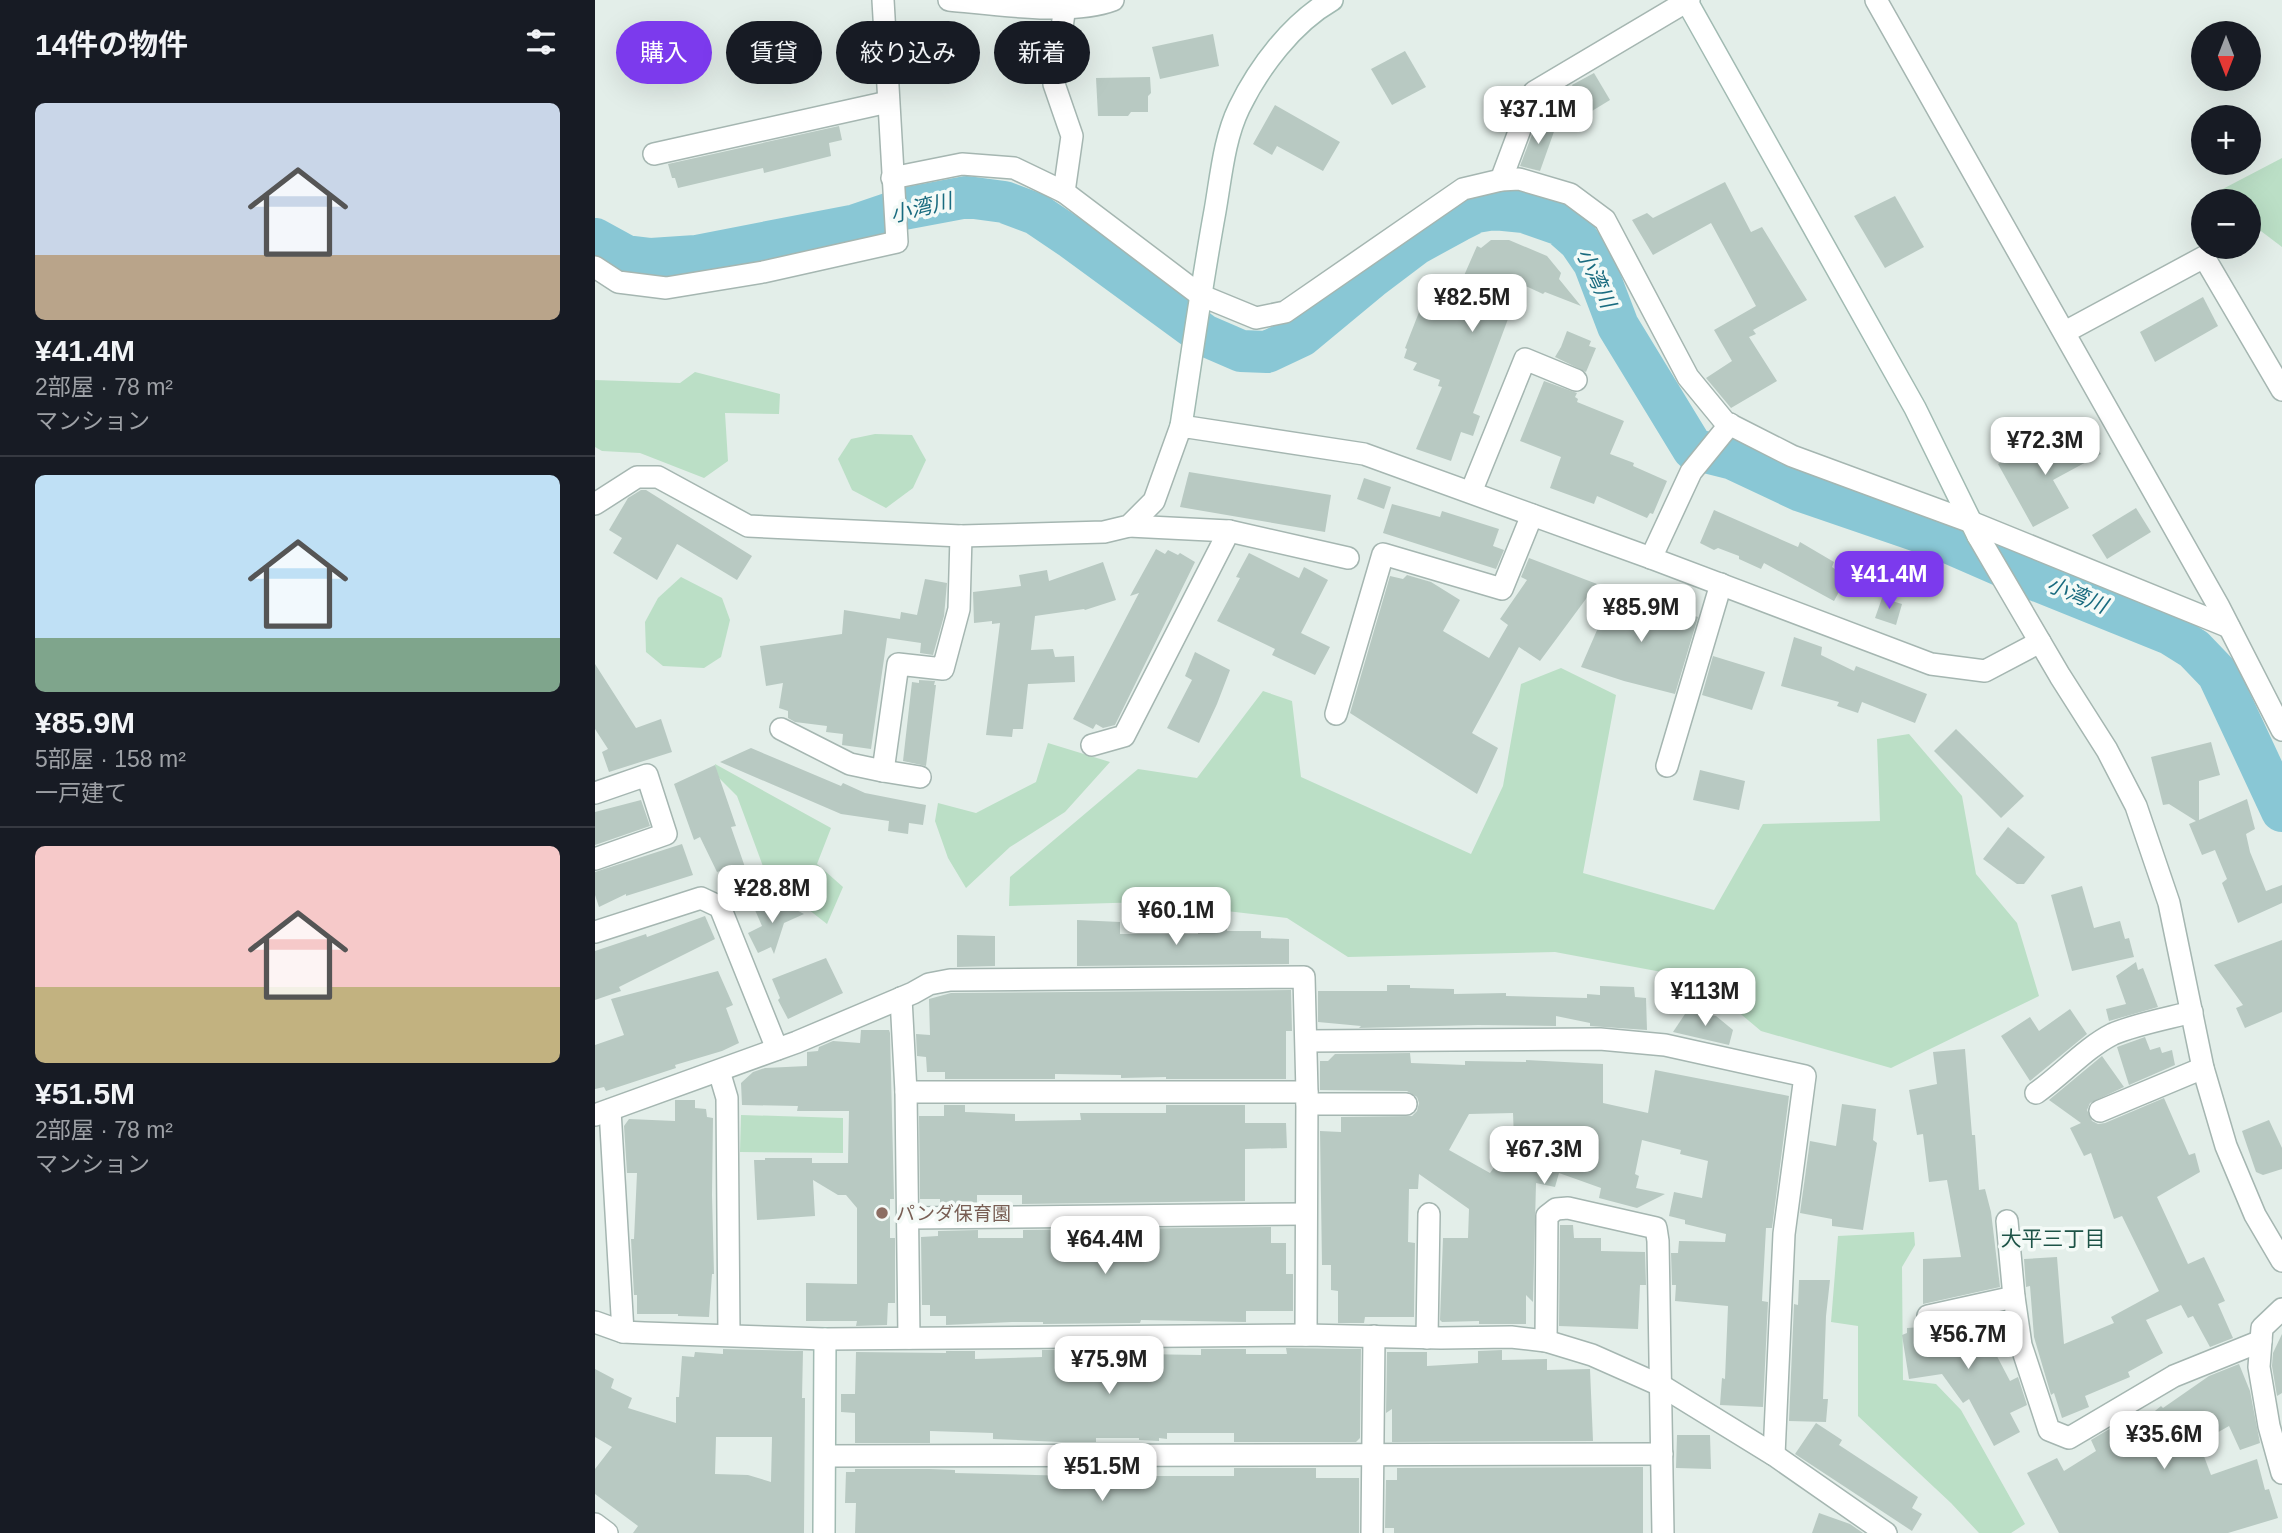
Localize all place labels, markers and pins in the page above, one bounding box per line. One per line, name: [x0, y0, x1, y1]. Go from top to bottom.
pin: ¥37.1M: [1481, 86, 1595, 146]
pin: ¥82.5M: [1415, 274, 1529, 334]
pin: ¥72.3M: [1988, 418, 2102, 477]
pin: ¥41.4M: [1832, 552, 1946, 611]
pin: ¥85.9M: [1584, 584, 1698, 644]
pin: ¥28.8M: [715, 866, 829, 925]
pin: ¥60.1M: [1119, 888, 1233, 947]
pin: ¥113M: [1656, 968, 1754, 1028]
pin: ¥67.3M: [1487, 1126, 1601, 1186]
place label: パンダ保育園: [896, 1203, 1011, 1224]
marker: パンダ保育園: [874, 1205, 890, 1221]
pin: ¥64.4M: [1048, 1216, 1162, 1276]
pin: ¥56.7M: [1911, 1312, 2025, 1371]
pin: ¥75.9M: [1052, 1336, 1166, 1396]
pin: ¥35.6M: [2107, 1412, 2221, 1471]
pin: ¥51.5M: [1045, 1444, 1159, 1503]

